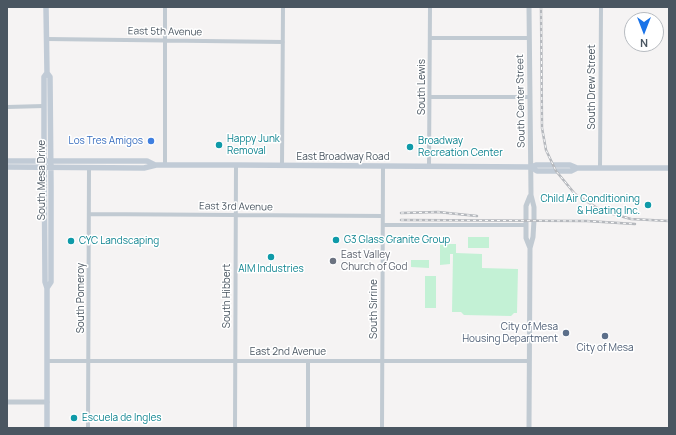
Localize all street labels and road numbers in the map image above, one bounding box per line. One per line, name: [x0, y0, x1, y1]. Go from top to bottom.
street label: East 5th Avenue: [128, 25, 202, 39]
street label: South Drew Street: [586, 45, 598, 129]
street label: South Center Street: [514, 54, 528, 148]
street label: South Lewis: [416, 59, 428, 115]
street label: South Mesa Drive: [36, 140, 48, 220]
street label: East Broadway Road: [296, 151, 390, 163]
street label: East 3rd Avenue: [199, 200, 273, 214]
street label: South Pomeroy: [75, 263, 87, 333]
street label: South Hibbert: [221, 264, 233, 328]
street label: South Sirrine: [368, 279, 380, 339]
street label: East 2nd Avenue: [250, 346, 326, 358]

